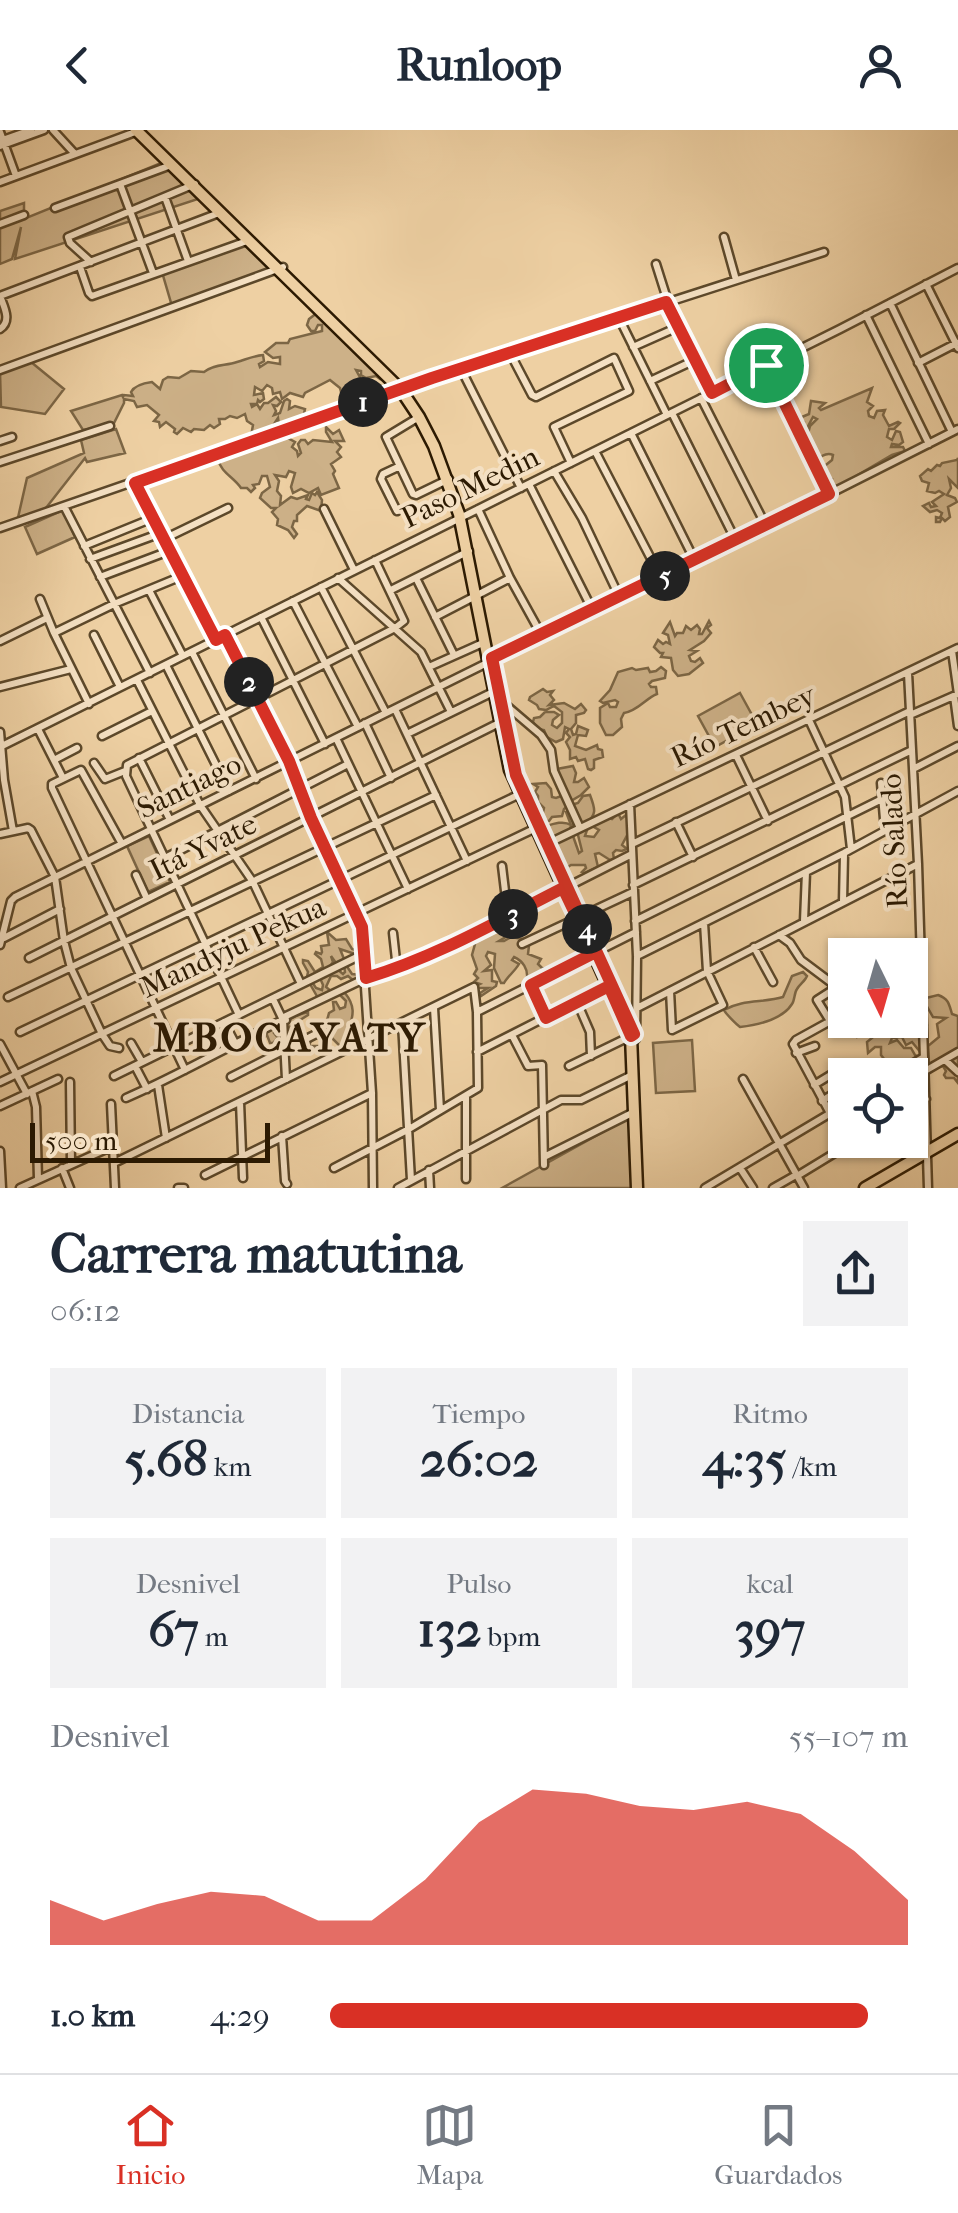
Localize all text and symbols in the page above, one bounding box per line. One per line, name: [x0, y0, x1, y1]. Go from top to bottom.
icon: back: [50, 38, 105, 93]
icon: person: [853, 38, 908, 93]
text: Runloop: [396, 39, 562, 92]
pin: [724, 323, 809, 408]
icon: arrive: [739, 338, 794, 393]
pin: 1: [338, 377, 388, 427]
text: 1: [358, 385, 368, 418]
street label: Paso Medin: [396, 439, 545, 536]
pin: 5: [640, 551, 690, 601]
text: 5: [659, 559, 671, 592]
pin: 2: [224, 657, 274, 707]
text: 2: [242, 665, 256, 698]
street label: Río Tembey: [665, 677, 822, 775]
street label: Santiago: [132, 746, 247, 827]
street label: Río Salado: [873, 773, 916, 909]
street label: Itá Yvate: [144, 807, 263, 888]
street label: Mandyju Pekua: [135, 889, 332, 1006]
pin: 3: [488, 889, 538, 939]
text: 3: [507, 897, 519, 930]
pin: 4: [562, 904, 612, 954]
text: 4: [579, 912, 595, 945]
north arrow: [828, 938, 928, 1038]
map controls: [828, 938, 928, 1158]
district label: MBOCAYATY: [153, 1015, 427, 1061]
button: locate: [828, 1058, 928, 1158]
scale bar: [30, 1118, 270, 1162]
text: 500 m: [45, 1124, 117, 1157]
button: share: [803, 1221, 908, 1326]
text: Carrera matutina: [50, 1222, 462, 1286]
text: 06:12: [50, 1292, 121, 1329]
text: Distancia: [132, 1397, 244, 1430]
text: Tiempo: [433, 1397, 525, 1430]
text: Ritmo: [732, 1397, 808, 1430]
text: 5.68: [124, 1430, 208, 1489]
text: 26:02: [420, 1430, 538, 1489]
text: 4:35: [703, 1430, 787, 1489]
text: km: [208, 1450, 252, 1483]
text: /km: [787, 1450, 837, 1483]
text: Desnivel: [136, 1567, 240, 1600]
text: Pulso: [446, 1567, 512, 1600]
text: kcal: [746, 1567, 794, 1600]
text: 67: [148, 1600, 199, 1659]
text: 132: [417, 1600, 482, 1659]
text: 397: [735, 1600, 805, 1659]
text: m: [199, 1620, 228, 1653]
text: bpm: [482, 1620, 541, 1653]
text: Desnivel: [50, 1718, 170, 1755]
text: 55–107 m: [789, 1718, 908, 1755]
text: 1.0 km: [50, 1997, 135, 2034]
text: 4:29: [210, 1997, 270, 2034]
tab: Inicio: [116, 2098, 185, 2191]
tab: Mapa: [416, 2098, 483, 2191]
tab: Guardados: [714, 2098, 842, 2191]

